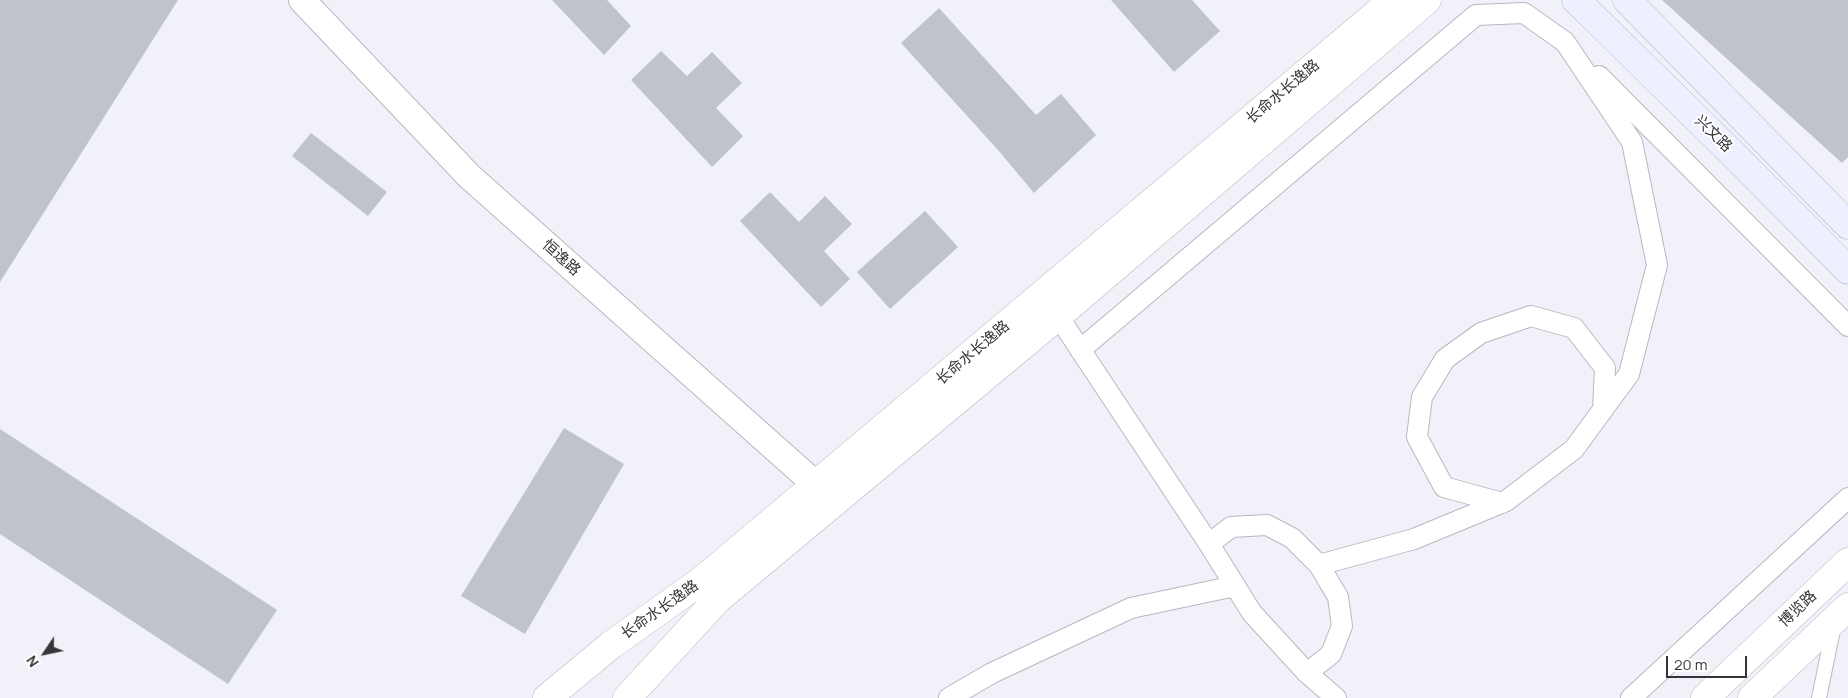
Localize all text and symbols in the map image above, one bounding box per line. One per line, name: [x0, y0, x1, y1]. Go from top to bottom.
street label: 长命水长逸路: [1243, 56, 1323, 128]
street label: 兴文路: [1691, 112, 1735, 156]
street label: 恒逸路: [538, 236, 584, 280]
street label: 长命水长逸路: [933, 317, 1013, 389]
street label: 长命水长逸路: [618, 577, 702, 643]
street label: 博览路: [1775, 587, 1821, 631]
north arrow: [20, 628, 70, 678]
scale bar: [1668, 646, 1749, 678]
text: N: [21, 652, 43, 671]
text: 20 m: [1674, 654, 1707, 675]

